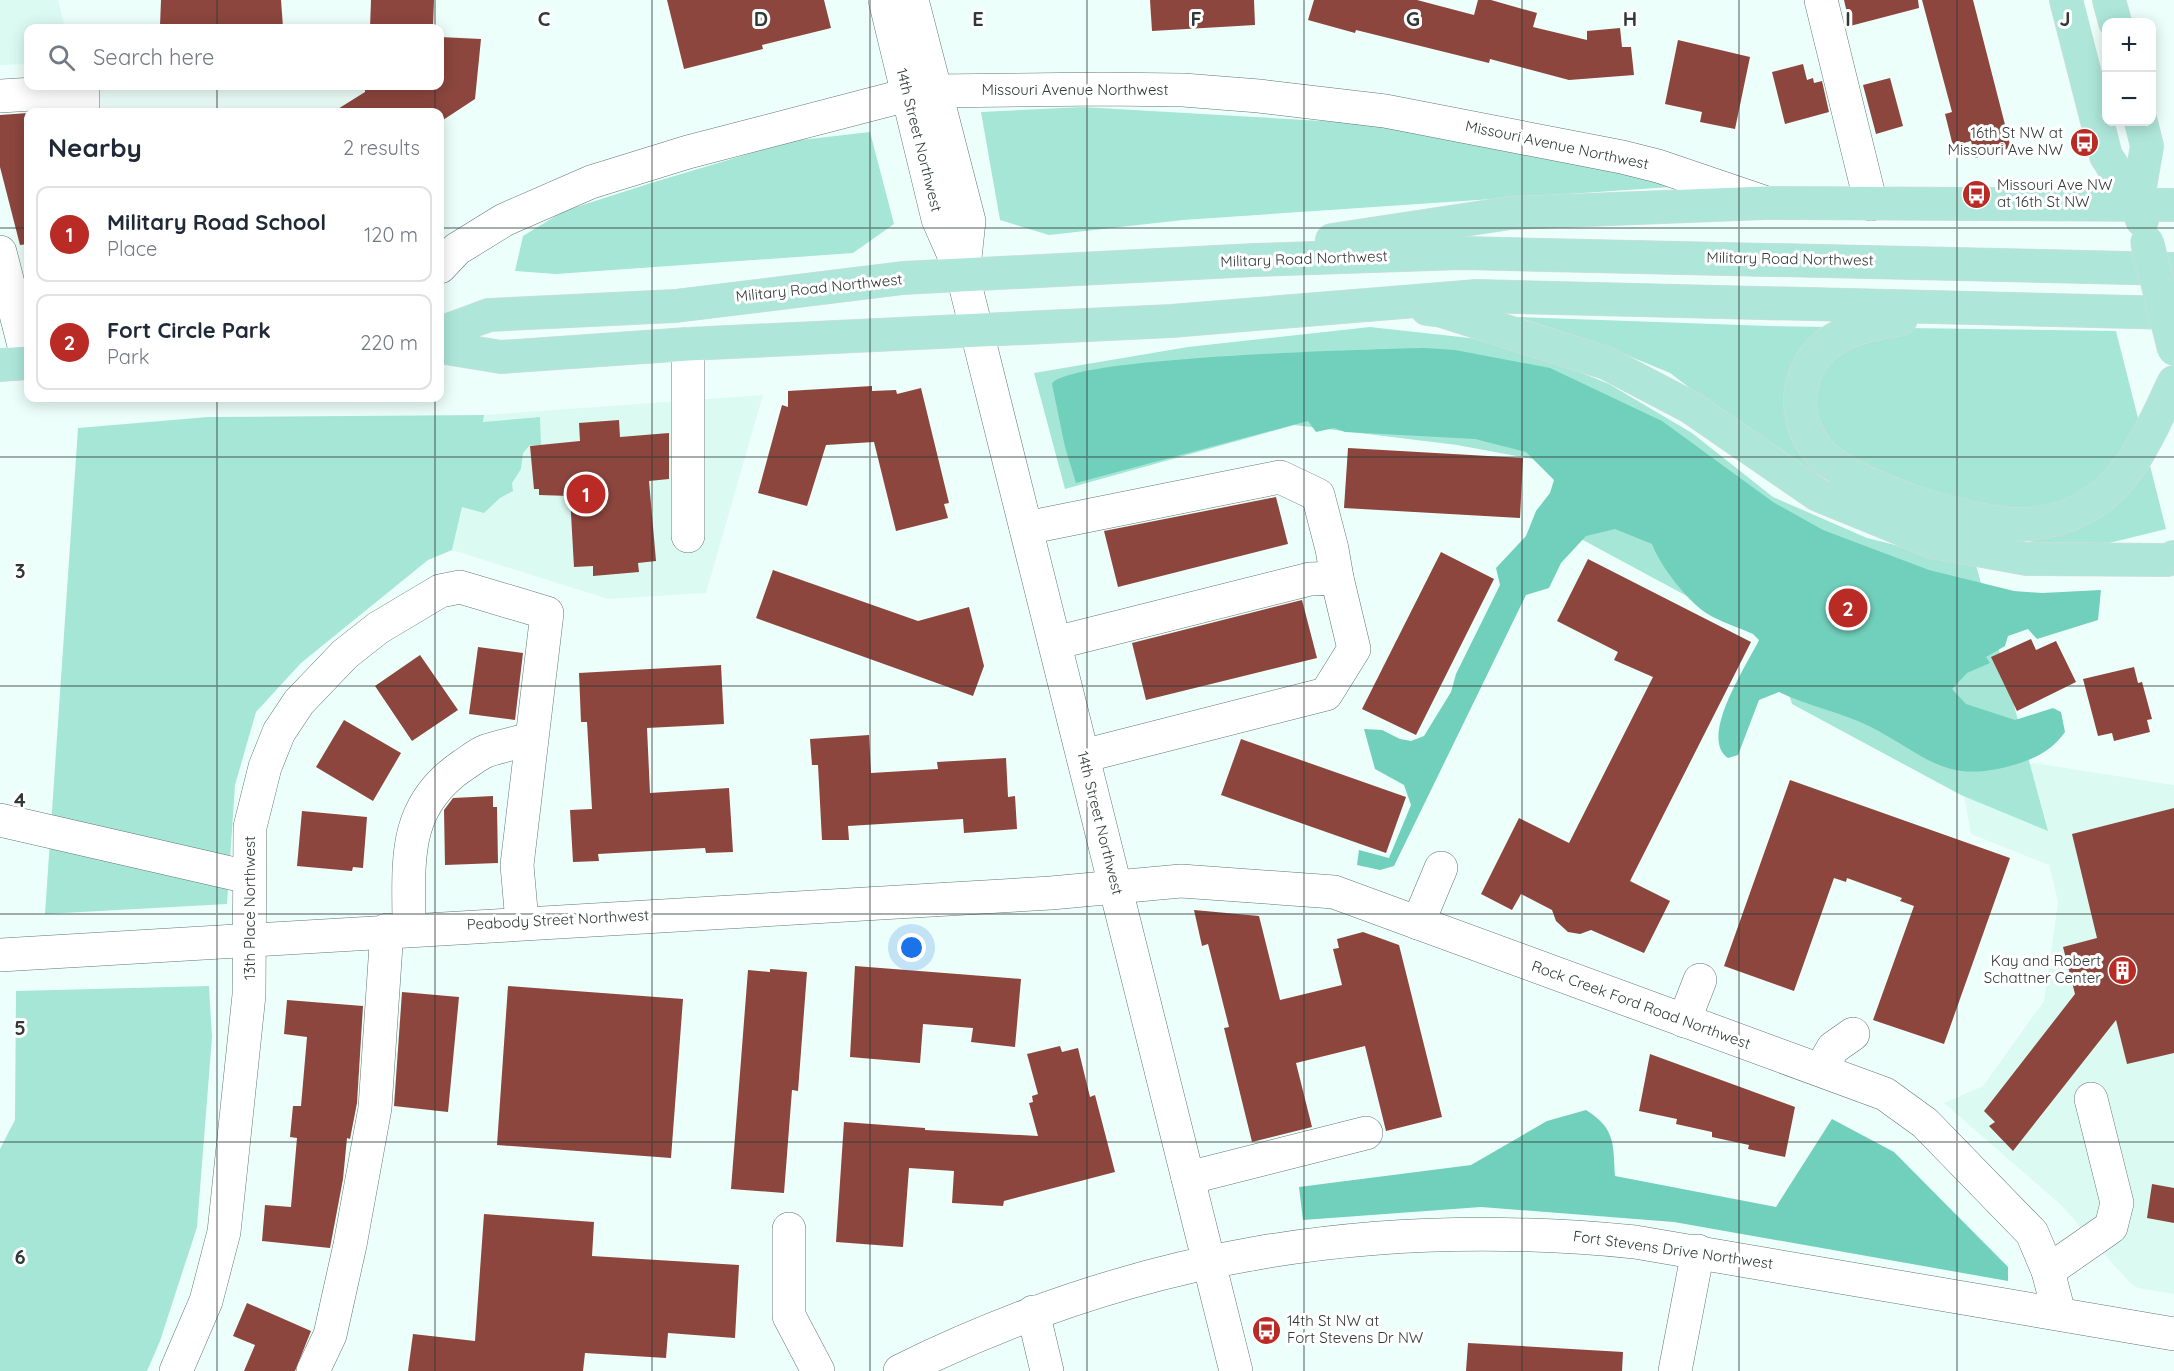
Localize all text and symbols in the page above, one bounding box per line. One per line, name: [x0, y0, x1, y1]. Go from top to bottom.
text: C: [538, 6, 551, 31]
text: D: [754, 6, 768, 31]
text: E: [972, 6, 984, 31]
text: F: [1190, 6, 1202, 31]
text: G: [1406, 6, 1420, 31]
text: H: [1623, 6, 1637, 31]
text: I: [1845, 6, 1851, 31]
text: J: [2059, 6, 2071, 31]
map controls: [2102, 18, 2156, 126]
button: +: [2102, 18, 2156, 72]
search box: [24, 24, 444, 90]
icon: search: [45, 41, 78, 74]
text: Search here: [93, 43, 214, 71]
street label: 14th Street Northwest: [892, 66, 947, 214]
button: −: [2102, 72, 2156, 126]
street label: Missouri Avenue Northwest: [982, 80, 1169, 99]
street label: Missouri Avenue Northwest: [1464, 116, 1651, 173]
place label: 16th St NW at Missouri Ave NW: [1948, 123, 2063, 159]
bus stop icon: 16th St NW at Missouri Ave NW: [2068, 126, 2100, 158]
text: Nearby: [48, 131, 142, 164]
text: 2 results: [343, 135, 420, 160]
place label: Missouri Ave NW at 16th St NW: [1997, 175, 2113, 211]
bus stop icon: Missouri Ave NW at 16th St NW: [1960, 178, 1992, 210]
text: Military Road School: [107, 208, 326, 236]
text: 1: [66, 222, 73, 247]
text: 120 m: [364, 222, 418, 247]
text: Place: [107, 236, 157, 261]
street label: Military Road Northwest: [1220, 246, 1388, 271]
street label: Military Road Northwest: [1706, 248, 1874, 269]
street label: Military Road Northwest: [735, 269, 903, 306]
text: Fort Circle Park: [107, 316, 271, 344]
text: 2: [64, 330, 75, 355]
text: 220 m: [360, 330, 418, 355]
text: Park: [107, 344, 149, 369]
pin: 1: [566, 472, 606, 516]
text: 3: [15, 558, 25, 583]
pin: 2: [1828, 586, 1868, 630]
street label: 14th Street Northwest: [1073, 749, 1128, 897]
text: 4: [14, 787, 26, 812]
street label: 13th Place Northwest: [240, 836, 259, 980]
street label: Peabody Street Northwest: [466, 905, 650, 934]
your location: [897, 933, 926, 962]
place label: Kay and Robert Schattner Center: [1984, 951, 2101, 987]
building icon: Kay and Robert Schattner Center: [2106, 954, 2138, 986]
street label: Rock Creek Ford Road Northwest: [1529, 956, 1753, 1053]
text: 5: [14, 1015, 26, 1040]
street label: Fort Stevens Drive Northwest: [1572, 1226, 1774, 1273]
text: 6: [14, 1244, 26, 1269]
place label: 14th St NW at Fort Stevens Dr NW: [1287, 1311, 1424, 1347]
bus stop icon: 14th St NW at Fort Stevens Dr NW: [1250, 1314, 1282, 1346]

